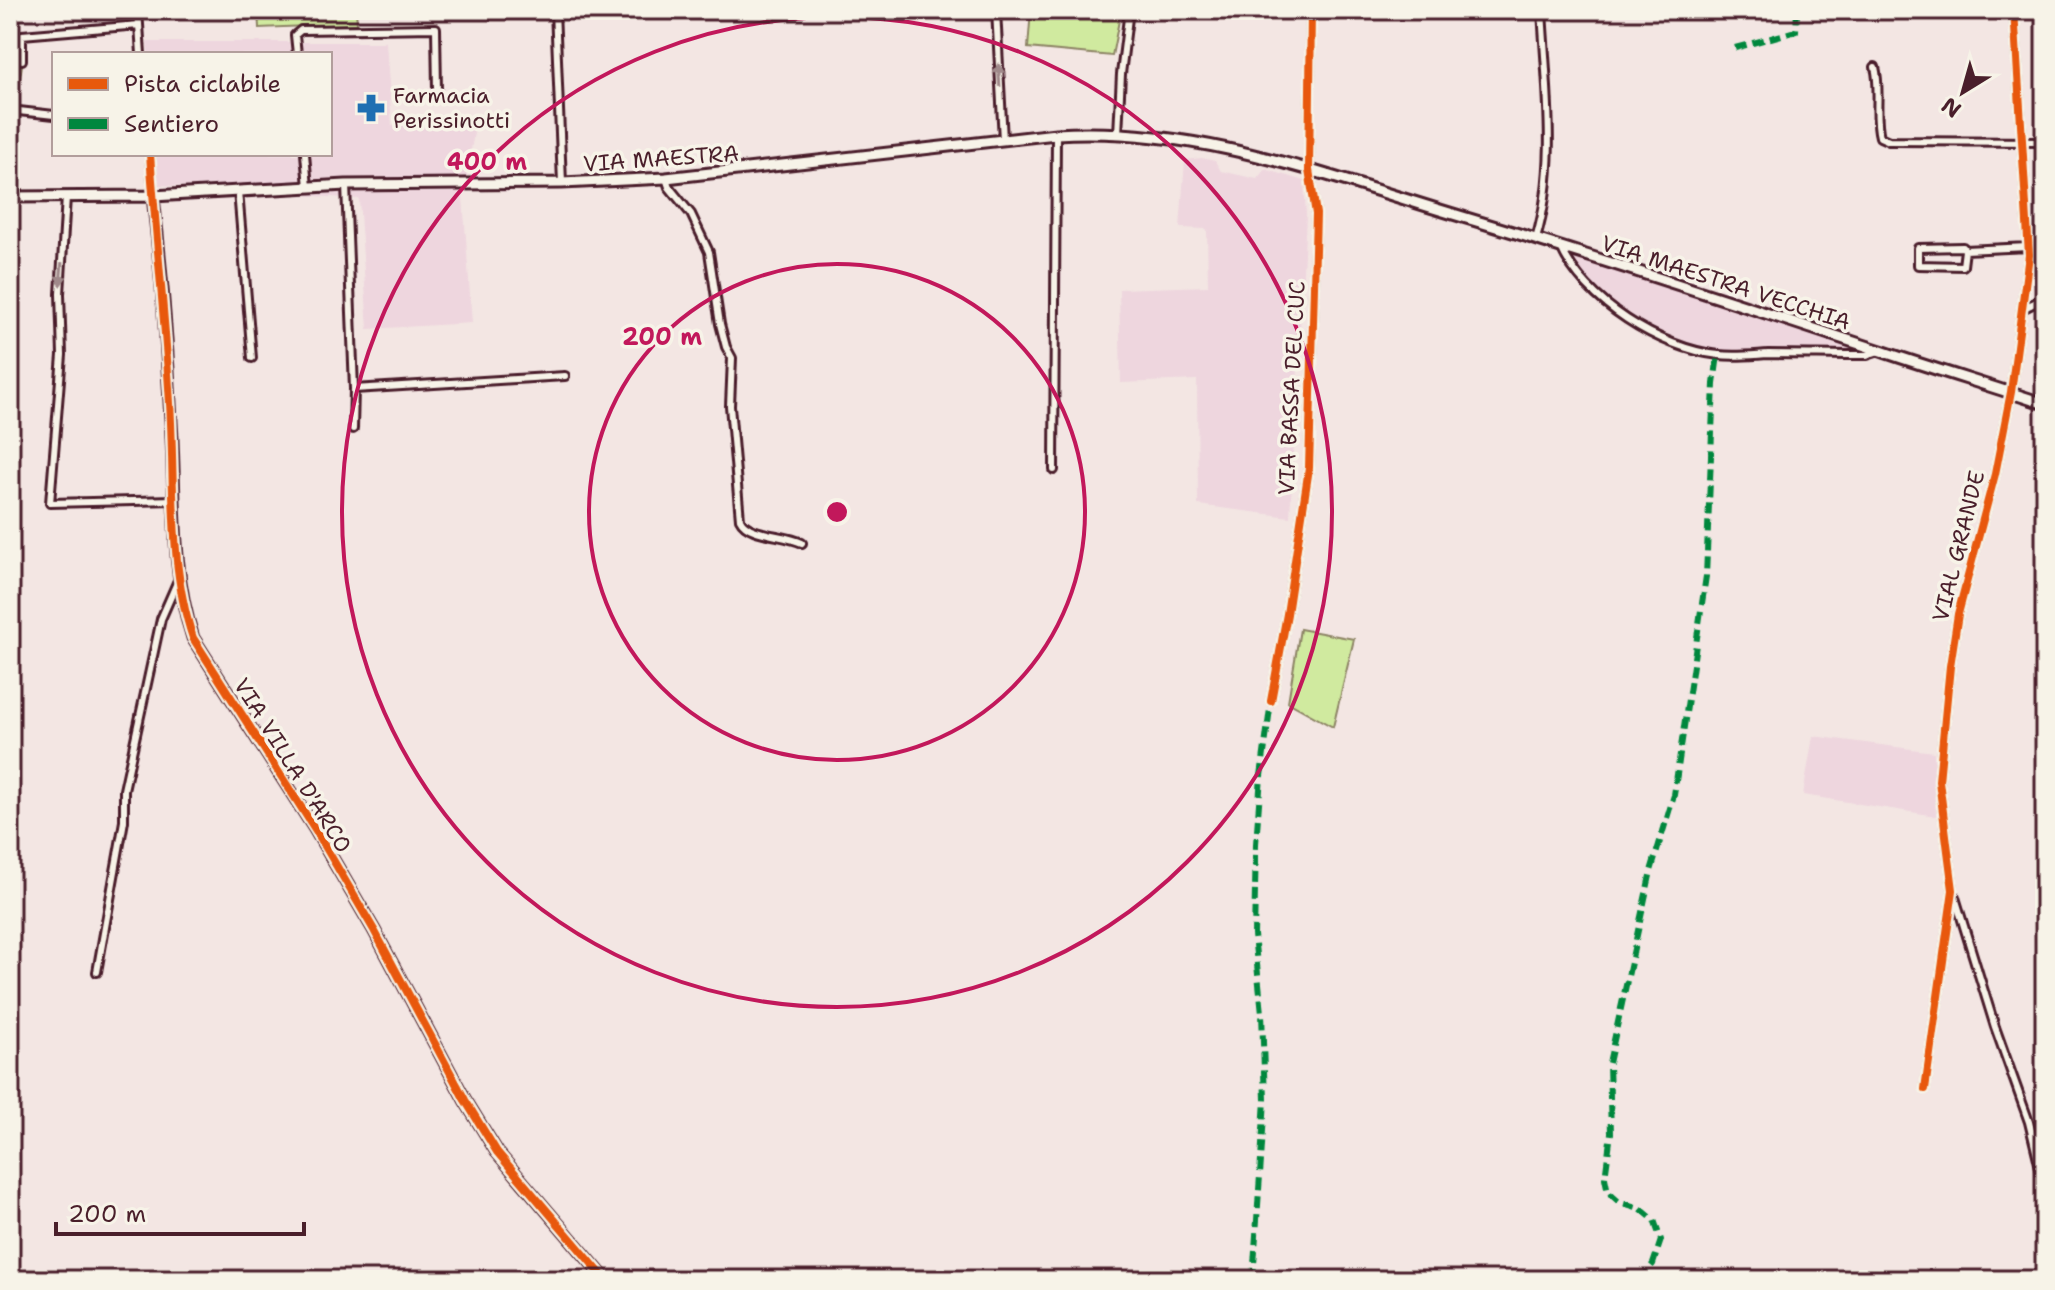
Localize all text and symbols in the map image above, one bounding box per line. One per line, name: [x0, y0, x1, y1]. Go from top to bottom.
legend: [52, 52, 332, 156]
north arrow: [1923, 52, 2003, 132]
one-way arrow: [992, 62, 1005, 87]
text: Pista ciclabile: [124, 68, 281, 100]
place label: Farmacia Perissinotti: [393, 81, 510, 135]
text: N: [1936, 91, 1967, 124]
pharmacy icon: Farmacia Perissinotti: [356, 93, 386, 123]
text: Sentiero: [124, 108, 219, 140]
street label: VIA MAESTRA: [582, 139, 740, 178]
text: 400 m: [447, 146, 527, 178]
street label: VIA MAESTRA VECCHIA: [1598, 228, 1854, 336]
one-way arrow: [54, 262, 67, 287]
street label: VIA BASSA DEL CUC: [1271, 280, 1312, 496]
text: 200 m: [622, 321, 702, 353]
street label: VIAL GRANDE: [1926, 468, 1991, 625]
centre of rings: [823, 498, 851, 526]
street label: VIA VILLA D'ARCO: [227, 672, 358, 858]
scale bar: [56, 1186, 304, 1236]
text: 200 m: [68, 1198, 146, 1230]

